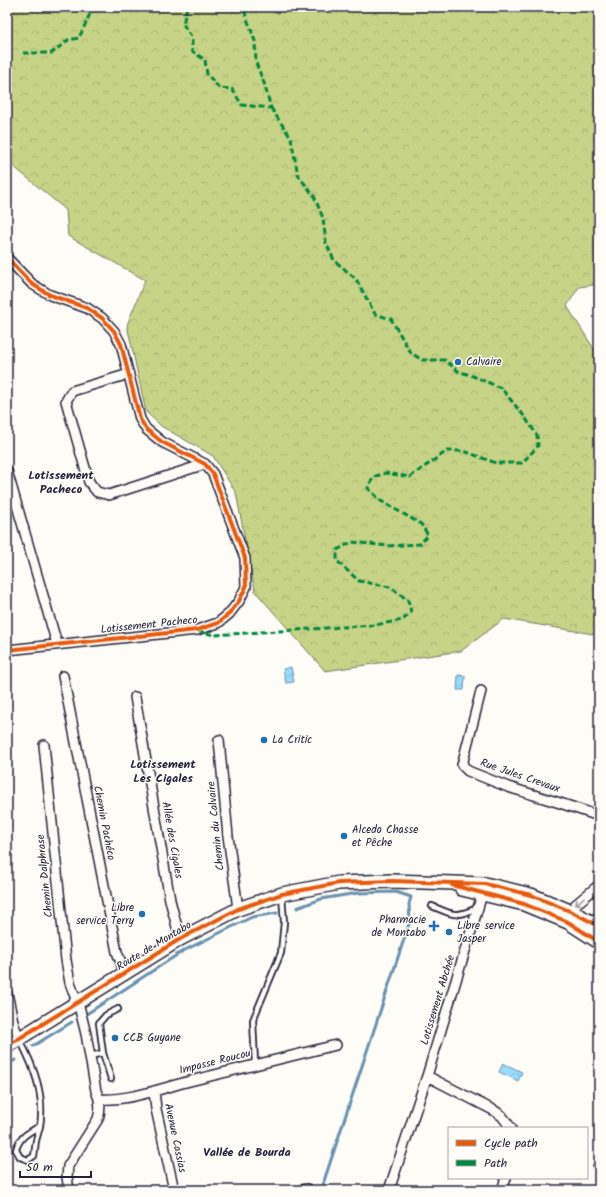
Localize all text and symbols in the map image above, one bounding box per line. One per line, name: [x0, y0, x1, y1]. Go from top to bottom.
place label: Calvaire: [466, 353, 502, 371]
marker: Calvaire: [453, 357, 463, 367]
district label: Lotissement Pacheco: [28, 466, 94, 499]
street label: Lotissement Pacheco: [100, 611, 198, 639]
place label: La Critic: [272, 731, 312, 749]
marker: La Critic: [259, 735, 269, 745]
street label: Rue Jules Crevaux: [478, 754, 563, 798]
district label: Lotissement Les Cigales: [130, 755, 196, 788]
street label: Chemin du Calvaire: [202, 780, 230, 872]
street label: Chemin Pachéco: [88, 784, 120, 862]
street label: Allée des Cigales: [156, 800, 188, 880]
place label: Alcedo Chasse et Pêche: [352, 821, 418, 852]
marker: Alcedo Chasse et Pêche: [339, 831, 349, 841]
street label: Chemin Dalphrase: [32, 833, 58, 919]
one-way arrow: [576, 896, 586, 905]
place label: Libre service Terry: [76, 899, 135, 930]
marker: Libre service Terry: [137, 909, 147, 919]
place label: Pharmacie de Montabo: [371, 911, 426, 942]
street label: Route de Montabo: [113, 916, 195, 976]
place label: Libre service Jasper: [457, 917, 515, 948]
marker: Pharmacie de Montabo: [429, 921, 439, 931]
marker: Libre service Jasper: [444, 927, 454, 937]
street label: Lotissement Abchée: [416, 953, 460, 1047]
place label: CCB Guyane: [123, 1029, 181, 1047]
marker: CCB Guyane: [110, 1033, 120, 1043]
street label: Impasse Roucou: [177, 1044, 253, 1080]
street label: Avenue Cassias: [159, 1102, 191, 1175]
legend: [448, 1127, 588, 1179]
text: Cycle path: [484, 1134, 538, 1153]
district label: Vallée de Bourda: [203, 1143, 291, 1162]
scale bar: [20, 1153, 91, 1179]
text: Path: [484, 1154, 507, 1173]
text: 50 m: [26, 1158, 53, 1177]

